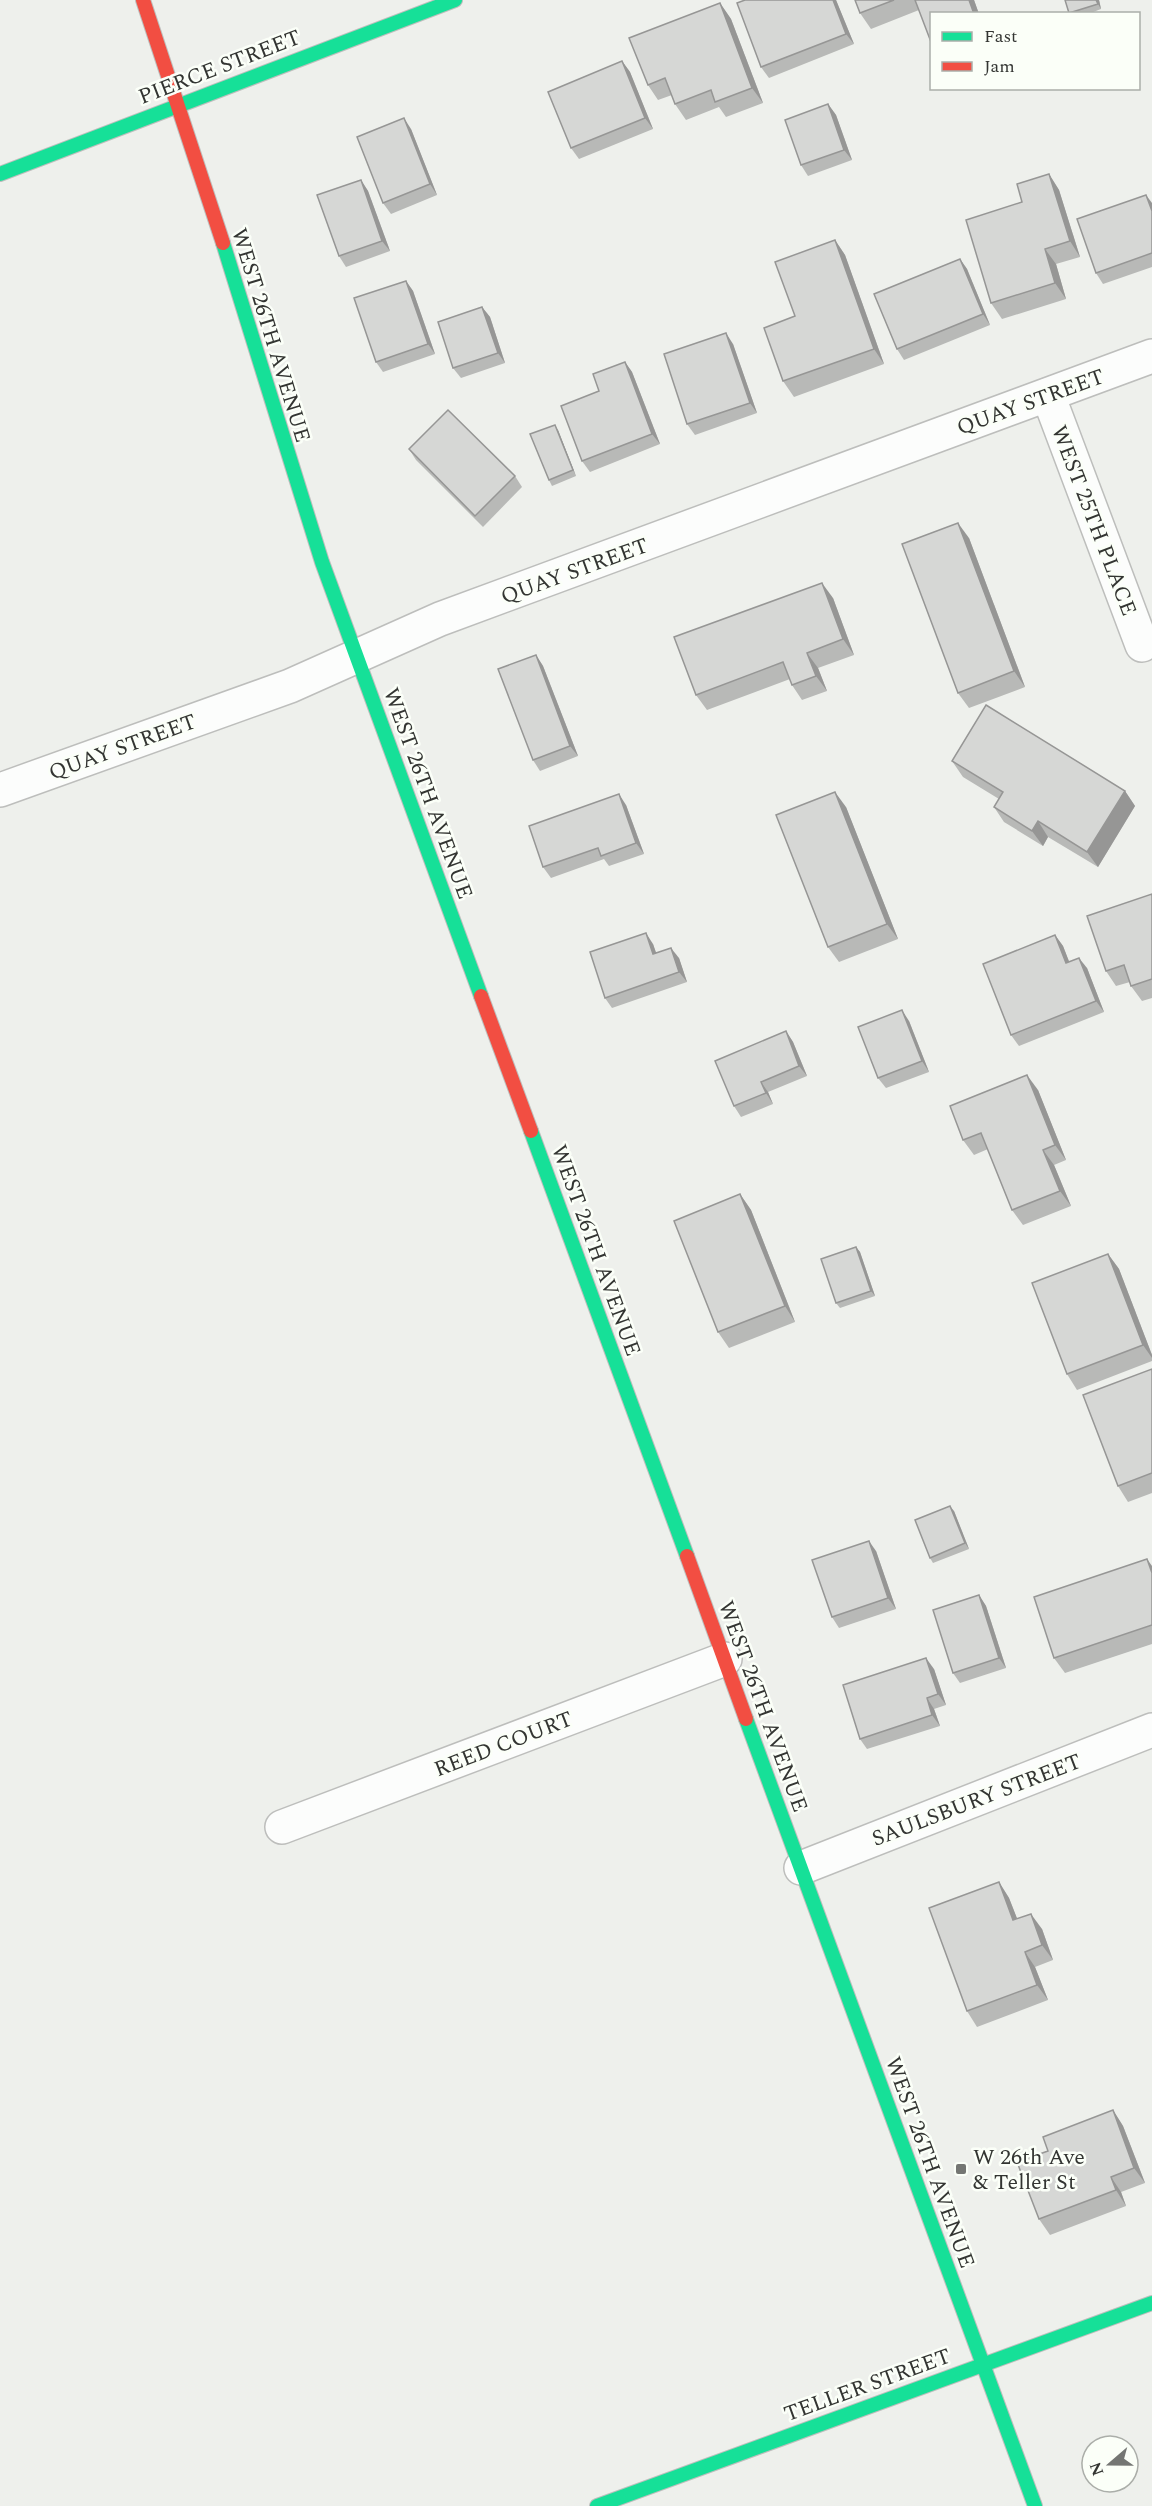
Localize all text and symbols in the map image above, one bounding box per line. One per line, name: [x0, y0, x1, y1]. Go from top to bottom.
legend: [930, 12, 1140, 90]
street label: PIERCE STREET: [133, 21, 306, 114]
text: Fast: [984, 23, 1017, 50]
text: Jam: [984, 53, 1015, 80]
street label: WEST 26TH AVENUE: [222, 224, 319, 447]
street label: QUAY STREET: [952, 360, 1109, 444]
street label: WEST 25TH PLACE: [1042, 420, 1145, 621]
street label: QUAY STREET: [496, 529, 653, 613]
street label: WEST 26TH AVENUE: [374, 683, 481, 904]
street label: QUAY STREET: [44, 705, 201, 789]
street label: WEST 26TH AVENUE: [542, 1140, 649, 1361]
street label: WEST 26TH AVENUE: [709, 1596, 816, 1817]
street label: REED COURT: [429, 1703, 578, 1786]
street label: SAULSBURY STREET: [867, 1745, 1086, 1856]
street label: WEST 26TH AVENUE: [876, 2052, 983, 2273]
place label: W 26th Ave & Teller St: [973, 2141, 1085, 2199]
marker: W 26th Ave & Teller St: [954, 2162, 968, 2176]
street label: TELLER STREET: [779, 2340, 956, 2431]
north arrow: [1080, 2434, 1140, 2494]
text: N: [1083, 2459, 1110, 2479]

